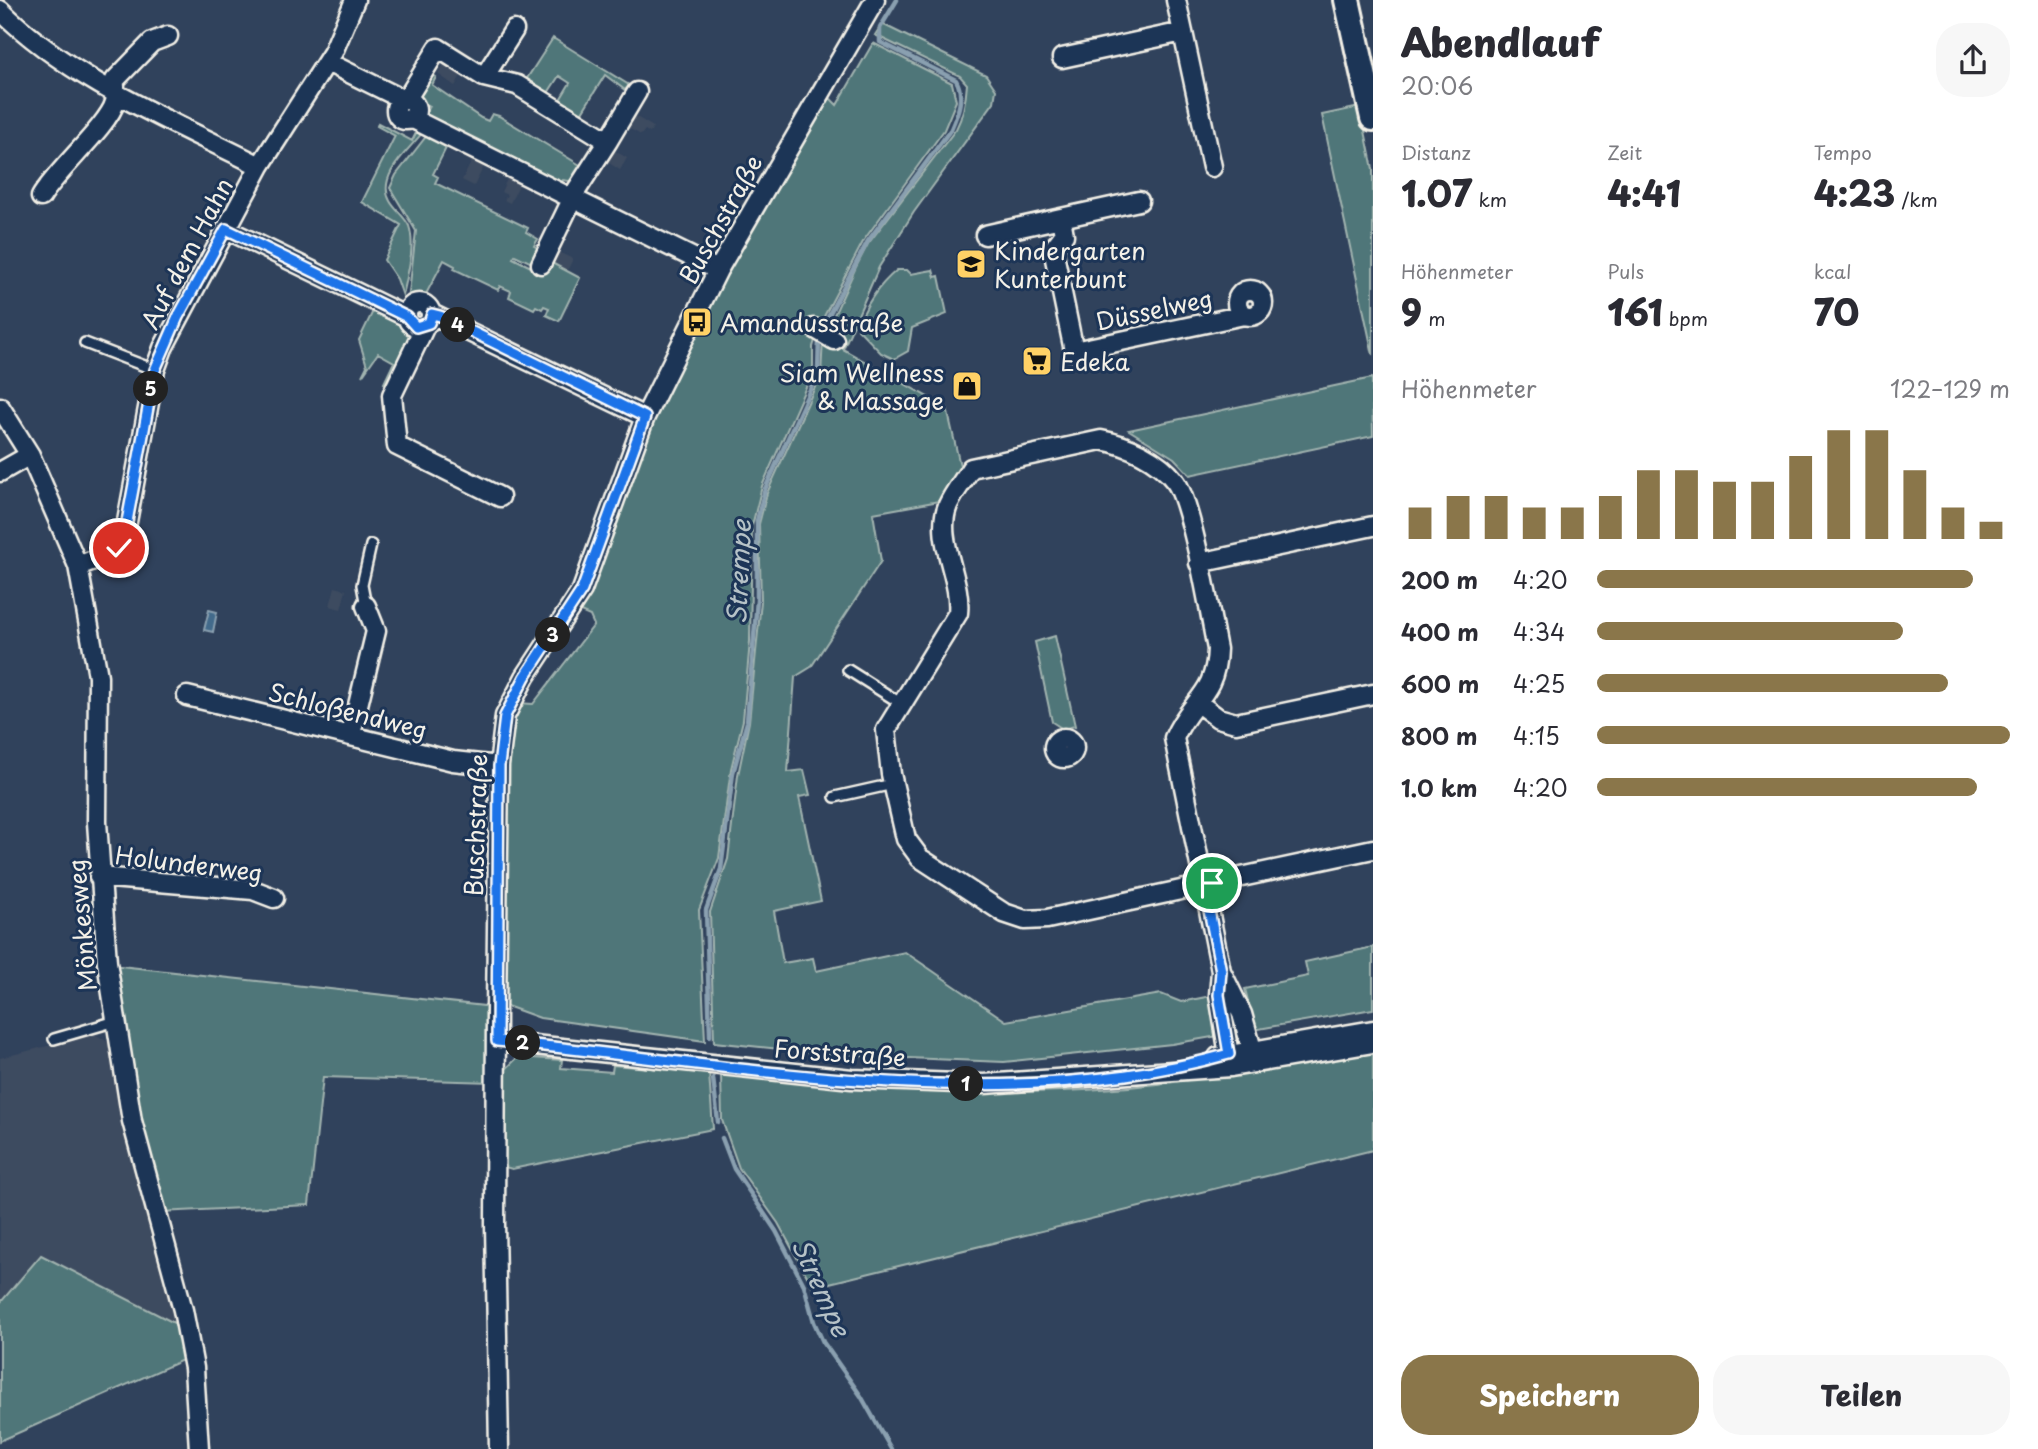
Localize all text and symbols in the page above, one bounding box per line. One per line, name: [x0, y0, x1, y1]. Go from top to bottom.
text: Abendlauf: [1401, 13, 1600, 70]
button: share: [1936, 23, 2010, 97]
text: 20:06: [1401, 68, 1473, 103]
text: Distanz: [1401, 138, 1471, 166]
text: Zeit: [1607, 138, 1642, 166]
text: Tempo: [1814, 138, 1872, 166]
street label: Buschstraße: [670, 148, 770, 290]
text: 1.07: [1401, 166, 1472, 219]
text: 4:41: [1607, 166, 1681, 219]
text: 4:23: [1814, 166, 1895, 219]
street label: Auf dem Hahn: [131, 171, 241, 335]
text: km: [1472, 185, 1507, 213]
text: /km: [1895, 185, 1938, 213]
place label: Kindergarten Kunterbunt: [994, 232, 1146, 296]
school or university icon: Kindergarten Kunterbunt: [954, 247, 988, 281]
text: Höhenmeter: [1401, 257, 1513, 285]
text: Puls: [1607, 257, 1644, 285]
text: kcal: [1814, 257, 1852, 285]
street label: Düsselweg: [1092, 279, 1216, 339]
text: 9: [1401, 285, 1422, 338]
text: 161: [1607, 285, 1663, 338]
text: 70: [1814, 285, 1859, 338]
place label: Amandusstraße: [720, 304, 903, 340]
text: m: [1422, 304, 1445, 332]
text: bpm: [1663, 304, 1708, 332]
bus stop icon: Amandusstraße: [680, 305, 714, 339]
pin: 4: [440, 308, 476, 342]
text: 4: [451, 310, 464, 338]
place label: Edeka: [1060, 343, 1130, 379]
supermarket icon: Edeka: [1020, 344, 1054, 378]
place label: Siam Wellness & Massage: [780, 354, 944, 418]
shop icon: Siam Wellness & Massage: [950, 369, 984, 403]
text: Höhenmeter: [1401, 371, 1537, 406]
text: 122–129 m: [1890, 371, 2010, 406]
pin: 5: [134, 372, 168, 406]
text: 5: [144, 374, 157, 402]
pin: [89, 518, 149, 578]
water label: Strempe: [716, 518, 760, 625]
icon: check: [100, 529, 138, 567]
text: 200 m: [1401, 562, 1478, 597]
text: 4:20: [1513, 562, 1568, 597]
text: 400 m: [1401, 614, 1479, 649]
text: 4:34: [1513, 614, 1565, 649]
pin: 3: [536, 618, 570, 652]
text: 3: [546, 620, 559, 648]
text: 600 m: [1401, 666, 1479, 701]
text: 4:25: [1513, 666, 1565, 701]
street label: Schloßendweg: [265, 673, 431, 747]
text: 800 m: [1401, 718, 1478, 753]
text: 4:15: [1513, 718, 1560, 753]
street label: Buschstraße: [455, 753, 495, 897]
text: 1.0 km: [1401, 770, 1478, 805]
text: 4:20: [1513, 770, 1568, 805]
street label: Holunderweg: [113, 836, 265, 890]
pin: [1182, 853, 1242, 913]
street label: Mönkesweg: [57, 857, 105, 993]
icon: arrive: [1193, 864, 1231, 902]
pin: 2: [505, 1026, 540, 1060]
text: 2: [516, 1028, 529, 1056]
street label: Forststraße: [773, 1029, 907, 1075]
pin: 1: [948, 1066, 984, 1102]
text: 1: [961, 1069, 970, 1097]
water label: Strempe: [783, 1231, 862, 1344]
button: Speichern: [1401, 1355, 1699, 1435]
button: Teilen: [1713, 1355, 2010, 1435]

